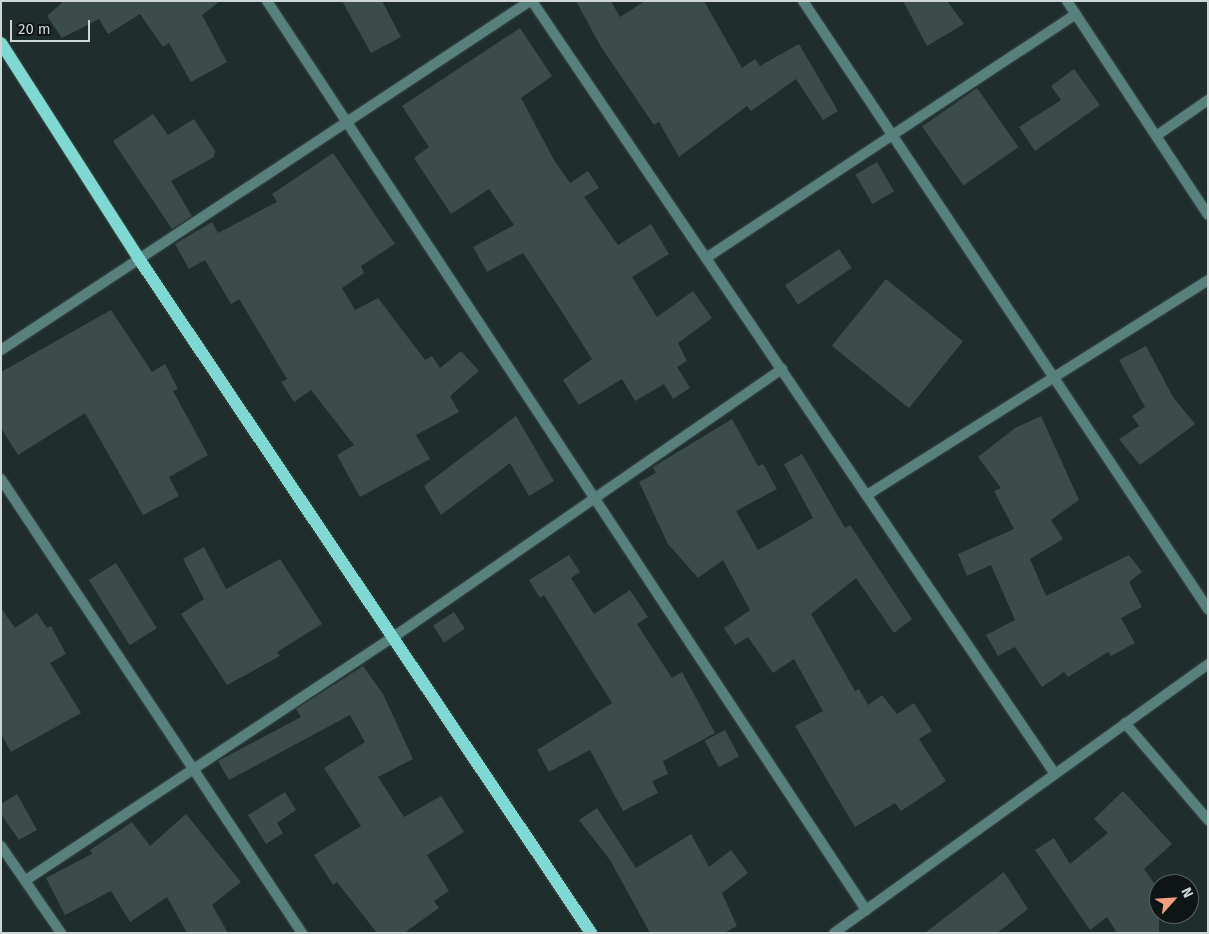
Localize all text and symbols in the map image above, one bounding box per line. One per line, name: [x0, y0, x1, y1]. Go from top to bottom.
scale bar: [12, 10, 92, 42]
text: 20 m: [18, 20, 51, 38]
north arrow: [1149, 874, 1199, 924]
text: N: [1177, 885, 1197, 901]

